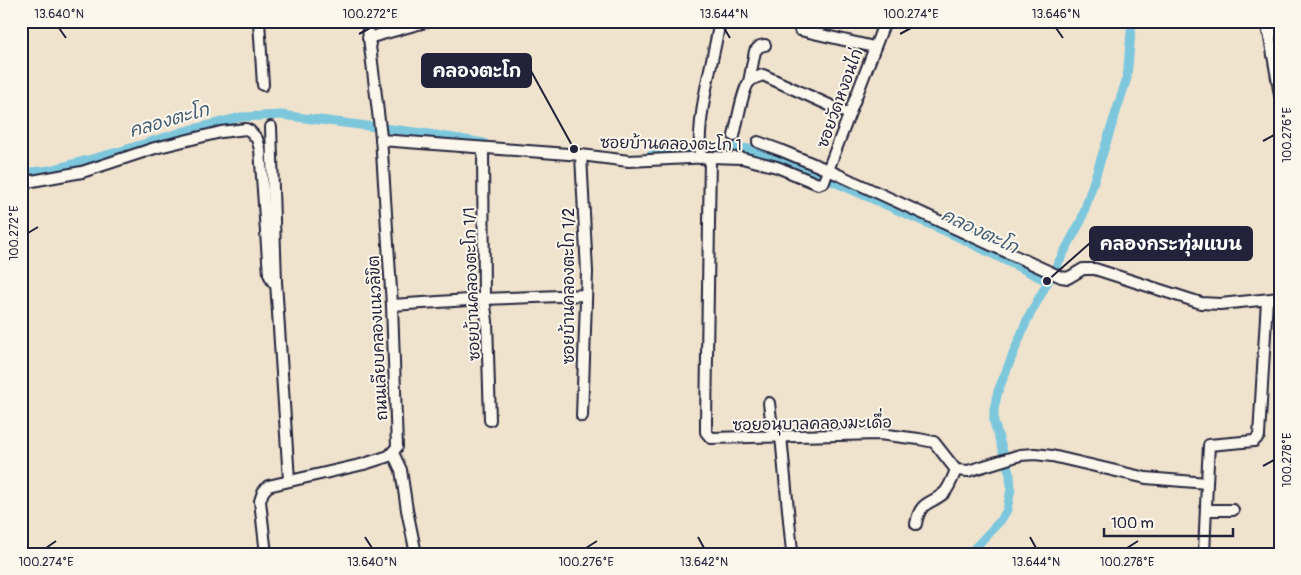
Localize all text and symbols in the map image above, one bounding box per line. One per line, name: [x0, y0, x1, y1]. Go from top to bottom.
text: 13.640°N: [34, 7, 84, 22]
text: 100.272°E: [343, 7, 397, 22]
text: 13.644°N: [700, 7, 748, 22]
text: 100.274°E: [883, 7, 939, 22]
text: 13.646°N: [1032, 7, 1080, 22]
street label: ซอยวัดหงอนไก่: [811, 45, 867, 151]
callout: คลองตะโก: [422, 54, 531, 87]
text: คลองตะโก: [433, 59, 521, 83]
water label: คลองตะโก: [126, 97, 213, 143]
text: 100.276°E: [1280, 107, 1295, 163]
street label: ซอยบ้านคลองตะโก 1: [600, 131, 742, 155]
water label: คลองตะโก: [938, 203, 1023, 260]
text: 100.272°E: [7, 206, 22, 260]
street label: ซอยบ้านคลองตะโก 1/1: [457, 207, 485, 361]
street label: ซอยบ้านคลองตะโก 1/2: [557, 208, 579, 364]
callout: คลองกระทุ่มแบน: [1090, 227, 1252, 260]
text: คลองกระทุ่มแบน: [1100, 232, 1242, 257]
street label: ถนนเลียบคลองแนวลิขิต: [363, 255, 392, 421]
street label: ซอยอนุบาลคลองมะเดื่อ: [732, 407, 892, 437]
text: 100.278°E: [1280, 433, 1295, 487]
scale bar: [1104, 505, 1232, 537]
text: 100 m: [1111, 514, 1154, 533]
text: 100.274°E: [18, 555, 74, 570]
text: 13.640°N: [347, 555, 397, 570]
text: 100.276°E: [558, 555, 614, 570]
text: 13.642°N: [680, 555, 728, 570]
text: 13.644°N: [1012, 555, 1060, 570]
text: 100.278°E: [1100, 555, 1154, 570]

